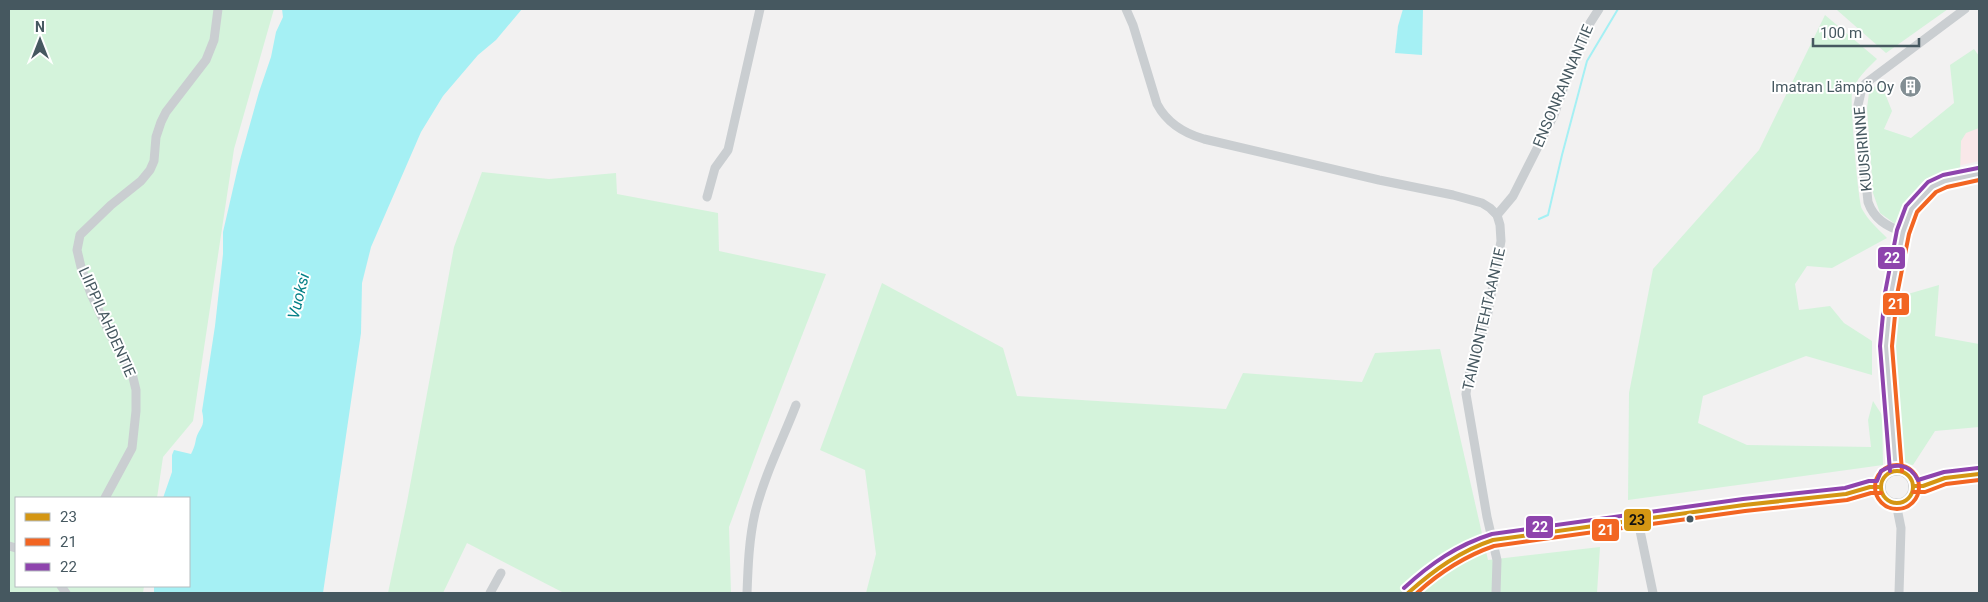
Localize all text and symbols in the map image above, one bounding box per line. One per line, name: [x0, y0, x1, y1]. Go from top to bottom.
north arrow: [15, 15, 65, 65]
scale bar: [1813, 15, 1919, 47]
text: N: [35, 19, 45, 35]
street label: ENSONRANNANTIE: [1529, 22, 1597, 150]
text: 100 m: [1820, 24, 1862, 42]
building icon: Imatran Lämpö Oy: [1898, 75, 1922, 99]
place label: Imatran Lämpö Oy: [1771, 78, 1894, 96]
street label: KUUSIRINNE: [1850, 105, 1876, 192]
street label: TAINIONTEHTAANTIE: [1459, 245, 1509, 392]
line badge: 22: [1877, 246, 1906, 270]
text: 22: [1884, 250, 1900, 266]
street label: LIIPPILAHDENTIE: [75, 264, 139, 380]
water label: Vuoksi: [284, 271, 313, 321]
line badge: 21: [1882, 292, 1910, 316]
text: 21: [1888, 296, 1904, 312]
legend: [15, 497, 190, 587]
text: 23: [60, 508, 77, 526]
line badge: 23: [1623, 508, 1652, 532]
text: 23: [1629, 512, 1645, 528]
unlabelled marker: [1685, 514, 1695, 524]
line badge: 22: [1525, 515, 1554, 539]
line badge: 21: [1591, 518, 1620, 542]
text: 22: [1532, 519, 1548, 535]
text: 21: [1598, 522, 1614, 538]
text: 21: [60, 533, 77, 551]
text: 22: [60, 558, 77, 576]

